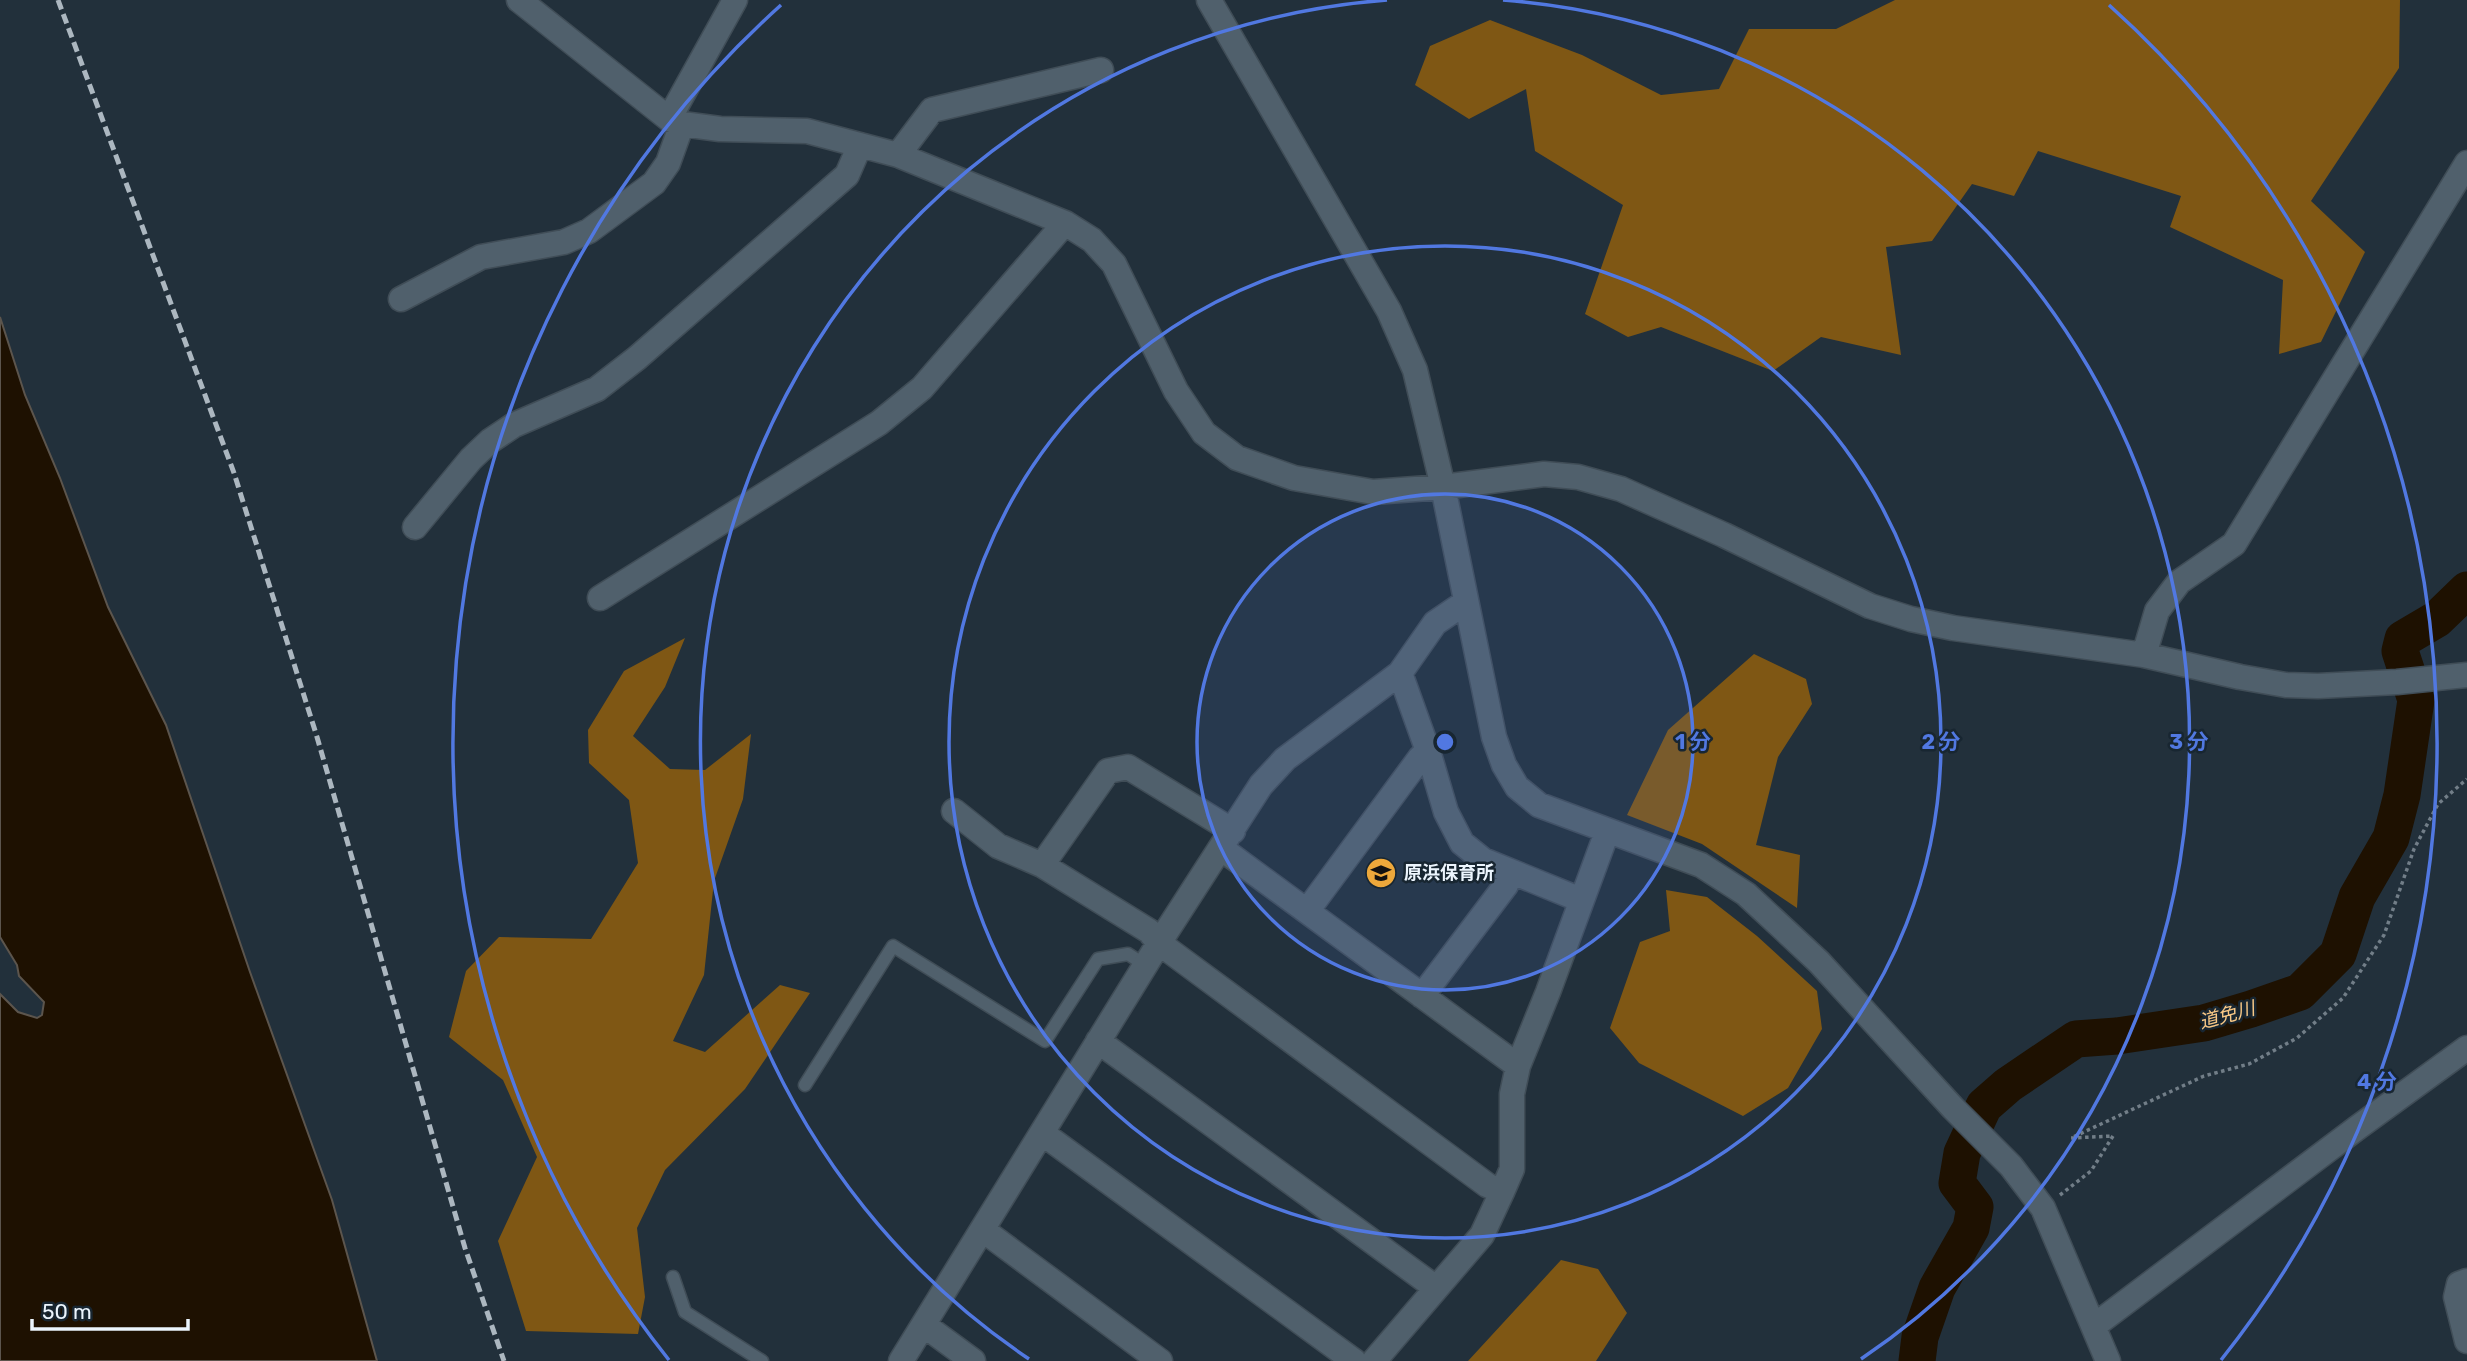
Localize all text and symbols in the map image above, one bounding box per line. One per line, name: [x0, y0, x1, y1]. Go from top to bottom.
text: 1 分: [1675, 729, 1711, 754]
text: 2 分: [1921, 729, 1961, 754]
text: 3 分: [2169, 729, 2209, 754]
centre of rings: [1433, 730, 1457, 754]
school or university icon: 原浜保育所: [1364, 856, 1398, 890]
place label: 原浜保育所: [1404, 862, 1494, 884]
water label: 道免川: [2196, 996, 2259, 1033]
text: 4 分: [2357, 1069, 2397, 1094]
scale bar: [32, 1288, 187, 1332]
text: 50 m: [42, 1299, 92, 1324]

